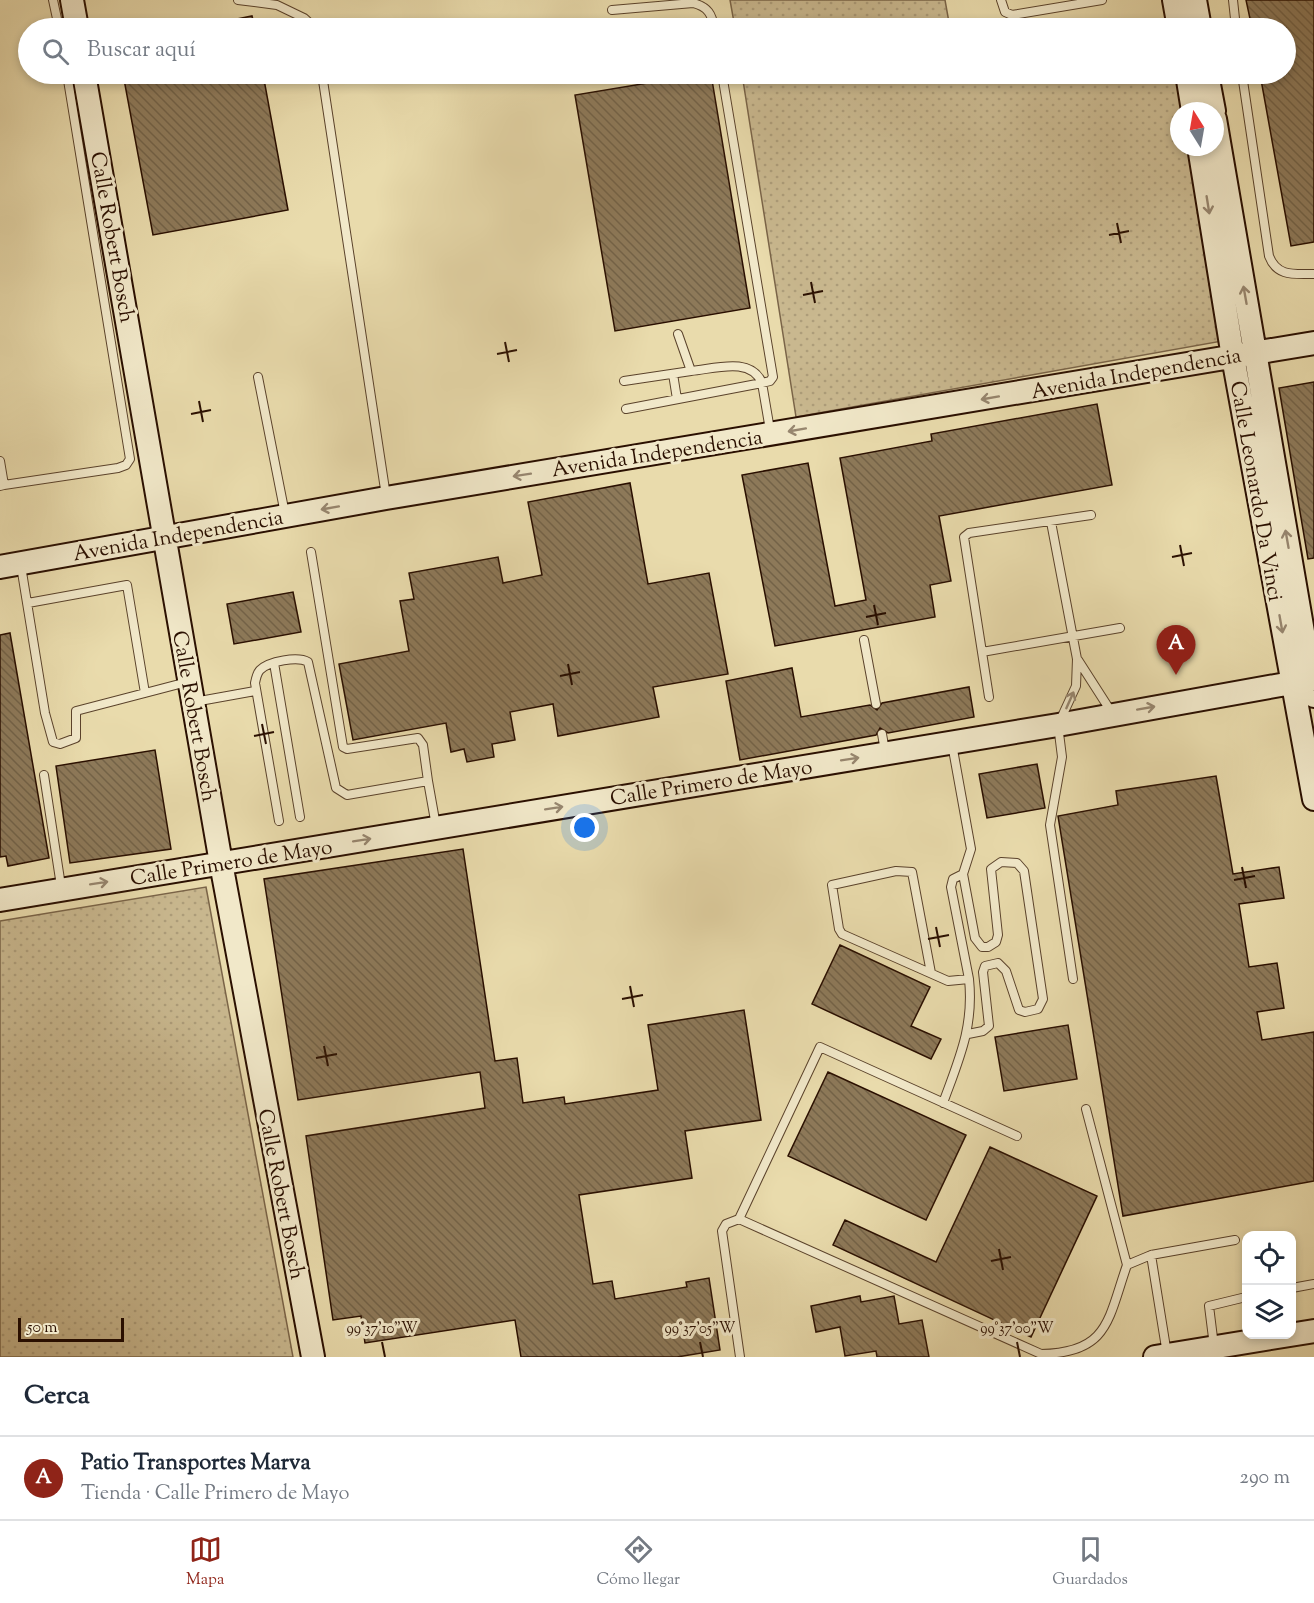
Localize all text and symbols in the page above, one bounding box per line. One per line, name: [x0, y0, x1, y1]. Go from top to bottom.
search box: [18, 18, 1296, 84]
icon: search: [39, 35, 72, 68]
text: Buscar aquí: [87, 35, 196, 67]
north arrow: [1170, 102, 1224, 156]
street label: Calle Robert Bosch: [81, 149, 141, 325]
one-way arrow: [1203, 194, 1214, 214]
one-way arrow: [1239, 286, 1250, 305]
street label: Avenida Independencia: [1029, 342, 1244, 408]
street label: Calle Leonardo Da Vinci: [1221, 379, 1289, 604]
one-way arrow: [980, 393, 1000, 404]
street label: Avenida Independencia: [550, 423, 765, 486]
one-way arrow: [788, 425, 808, 436]
one-way arrow: [513, 470, 532, 481]
one-way arrow: [321, 503, 340, 514]
street label: Avenida Independencia: [71, 504, 286, 570]
one-way arrow: [1281, 530, 1292, 550]
one-way arrow: [1276, 614, 1287, 634]
pin: A: [1156, 626, 1196, 675]
street label: Calle Robert Bosch: [163, 628, 223, 804]
one-way arrow: [1065, 691, 1076, 710]
one-way arrow: [1135, 703, 1155, 714]
street label: Calle Primero de Mayo: [608, 753, 815, 815]
one-way arrow: [840, 753, 859, 764]
one-way arrow: [544, 802, 563, 813]
your location: [570, 813, 599, 842]
street label: Calle Primero de Mayo: [128, 833, 335, 895]
one-way arrow: [351, 834, 371, 845]
one-way arrow: [89, 878, 109, 889]
street label: Calle Robert Bosch: [249, 1106, 311, 1282]
map controls: [1242, 1231, 1296, 1339]
button: locate: [1242, 1231, 1296, 1285]
button: layers: [1242, 1285, 1296, 1339]
scale bar: [18, 1315, 124, 1342]
text: 50 m: [27, 1317, 58, 1340]
text: 99°37'10"W: [346, 1319, 418, 1340]
text: 99°37'05"W: [665, 1319, 736, 1340]
text: 99°37'00"W: [980, 1319, 1054, 1340]
text: Cerca: [24, 1378, 90, 1415]
text: Patio Transportes Marva: [81, 1448, 311, 1480]
text: A: [35, 1464, 52, 1493]
text: 290 m: [1240, 1464, 1290, 1493]
text: Tienda · Calle Primero de Mayo: [81, 1480, 349, 1509]
tab: Mapa: [186, 1533, 224, 1592]
tab: Cómo llegar: [596, 1533, 680, 1592]
tab: Guardados: [1052, 1533, 1128, 1592]

